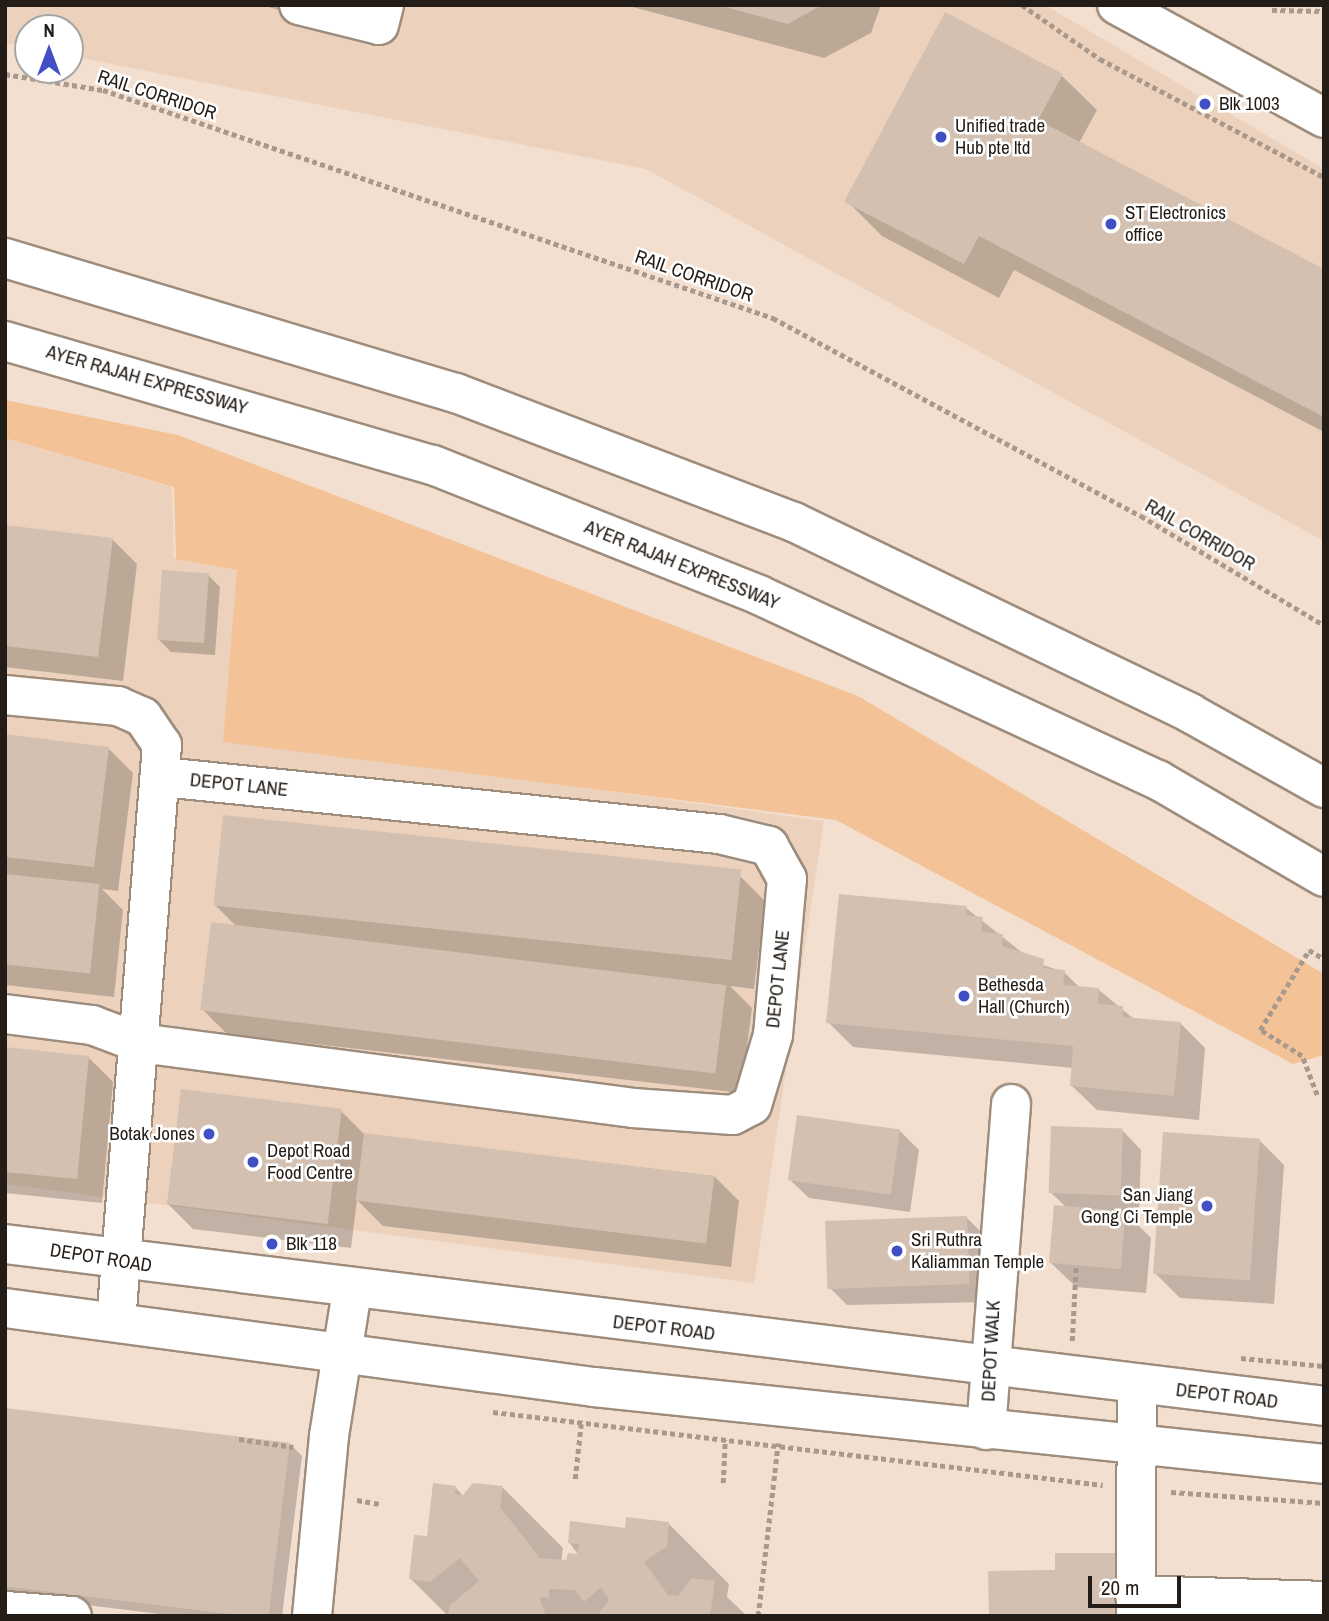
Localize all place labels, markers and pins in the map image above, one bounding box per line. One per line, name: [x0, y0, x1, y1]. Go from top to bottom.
place label: Blk 1003: [1219, 93, 1280, 115]
marker: Blk 1003: [1197, 96, 1213, 112]
place label: Unified trade Hub pte ltd: [955, 115, 1045, 159]
marker: Unified trade Hub pte ltd: [933, 129, 949, 145]
place label: ST Electronics office: [1125, 202, 1226, 246]
marker: ST Electronics office: [1103, 216, 1119, 232]
place label: Bethesda Hall (Church): [978, 974, 1070, 1018]
marker: Bethesda Hall (Church): [956, 988, 972, 1004]
place label: Botak Jones: [109, 1123, 195, 1145]
marker: Botak Jones: [201, 1126, 217, 1142]
place label: Depot Road Food Centre: [267, 1140, 353, 1184]
marker: Depot Road Food Centre: [245, 1154, 261, 1170]
place label: San Jiang Gong Ci Temple: [1080, 1184, 1193, 1228]
marker: San Jiang Gong Ci Temple: [1199, 1198, 1215, 1214]
place label: Sri Ruthra Kaliamman Temple: [911, 1229, 1044, 1273]
place label: Blk 118: [286, 1233, 337, 1255]
marker: Blk 118: [264, 1236, 280, 1252]
marker: Sri Ruthra Kaliamman Temple: [889, 1243, 905, 1259]

